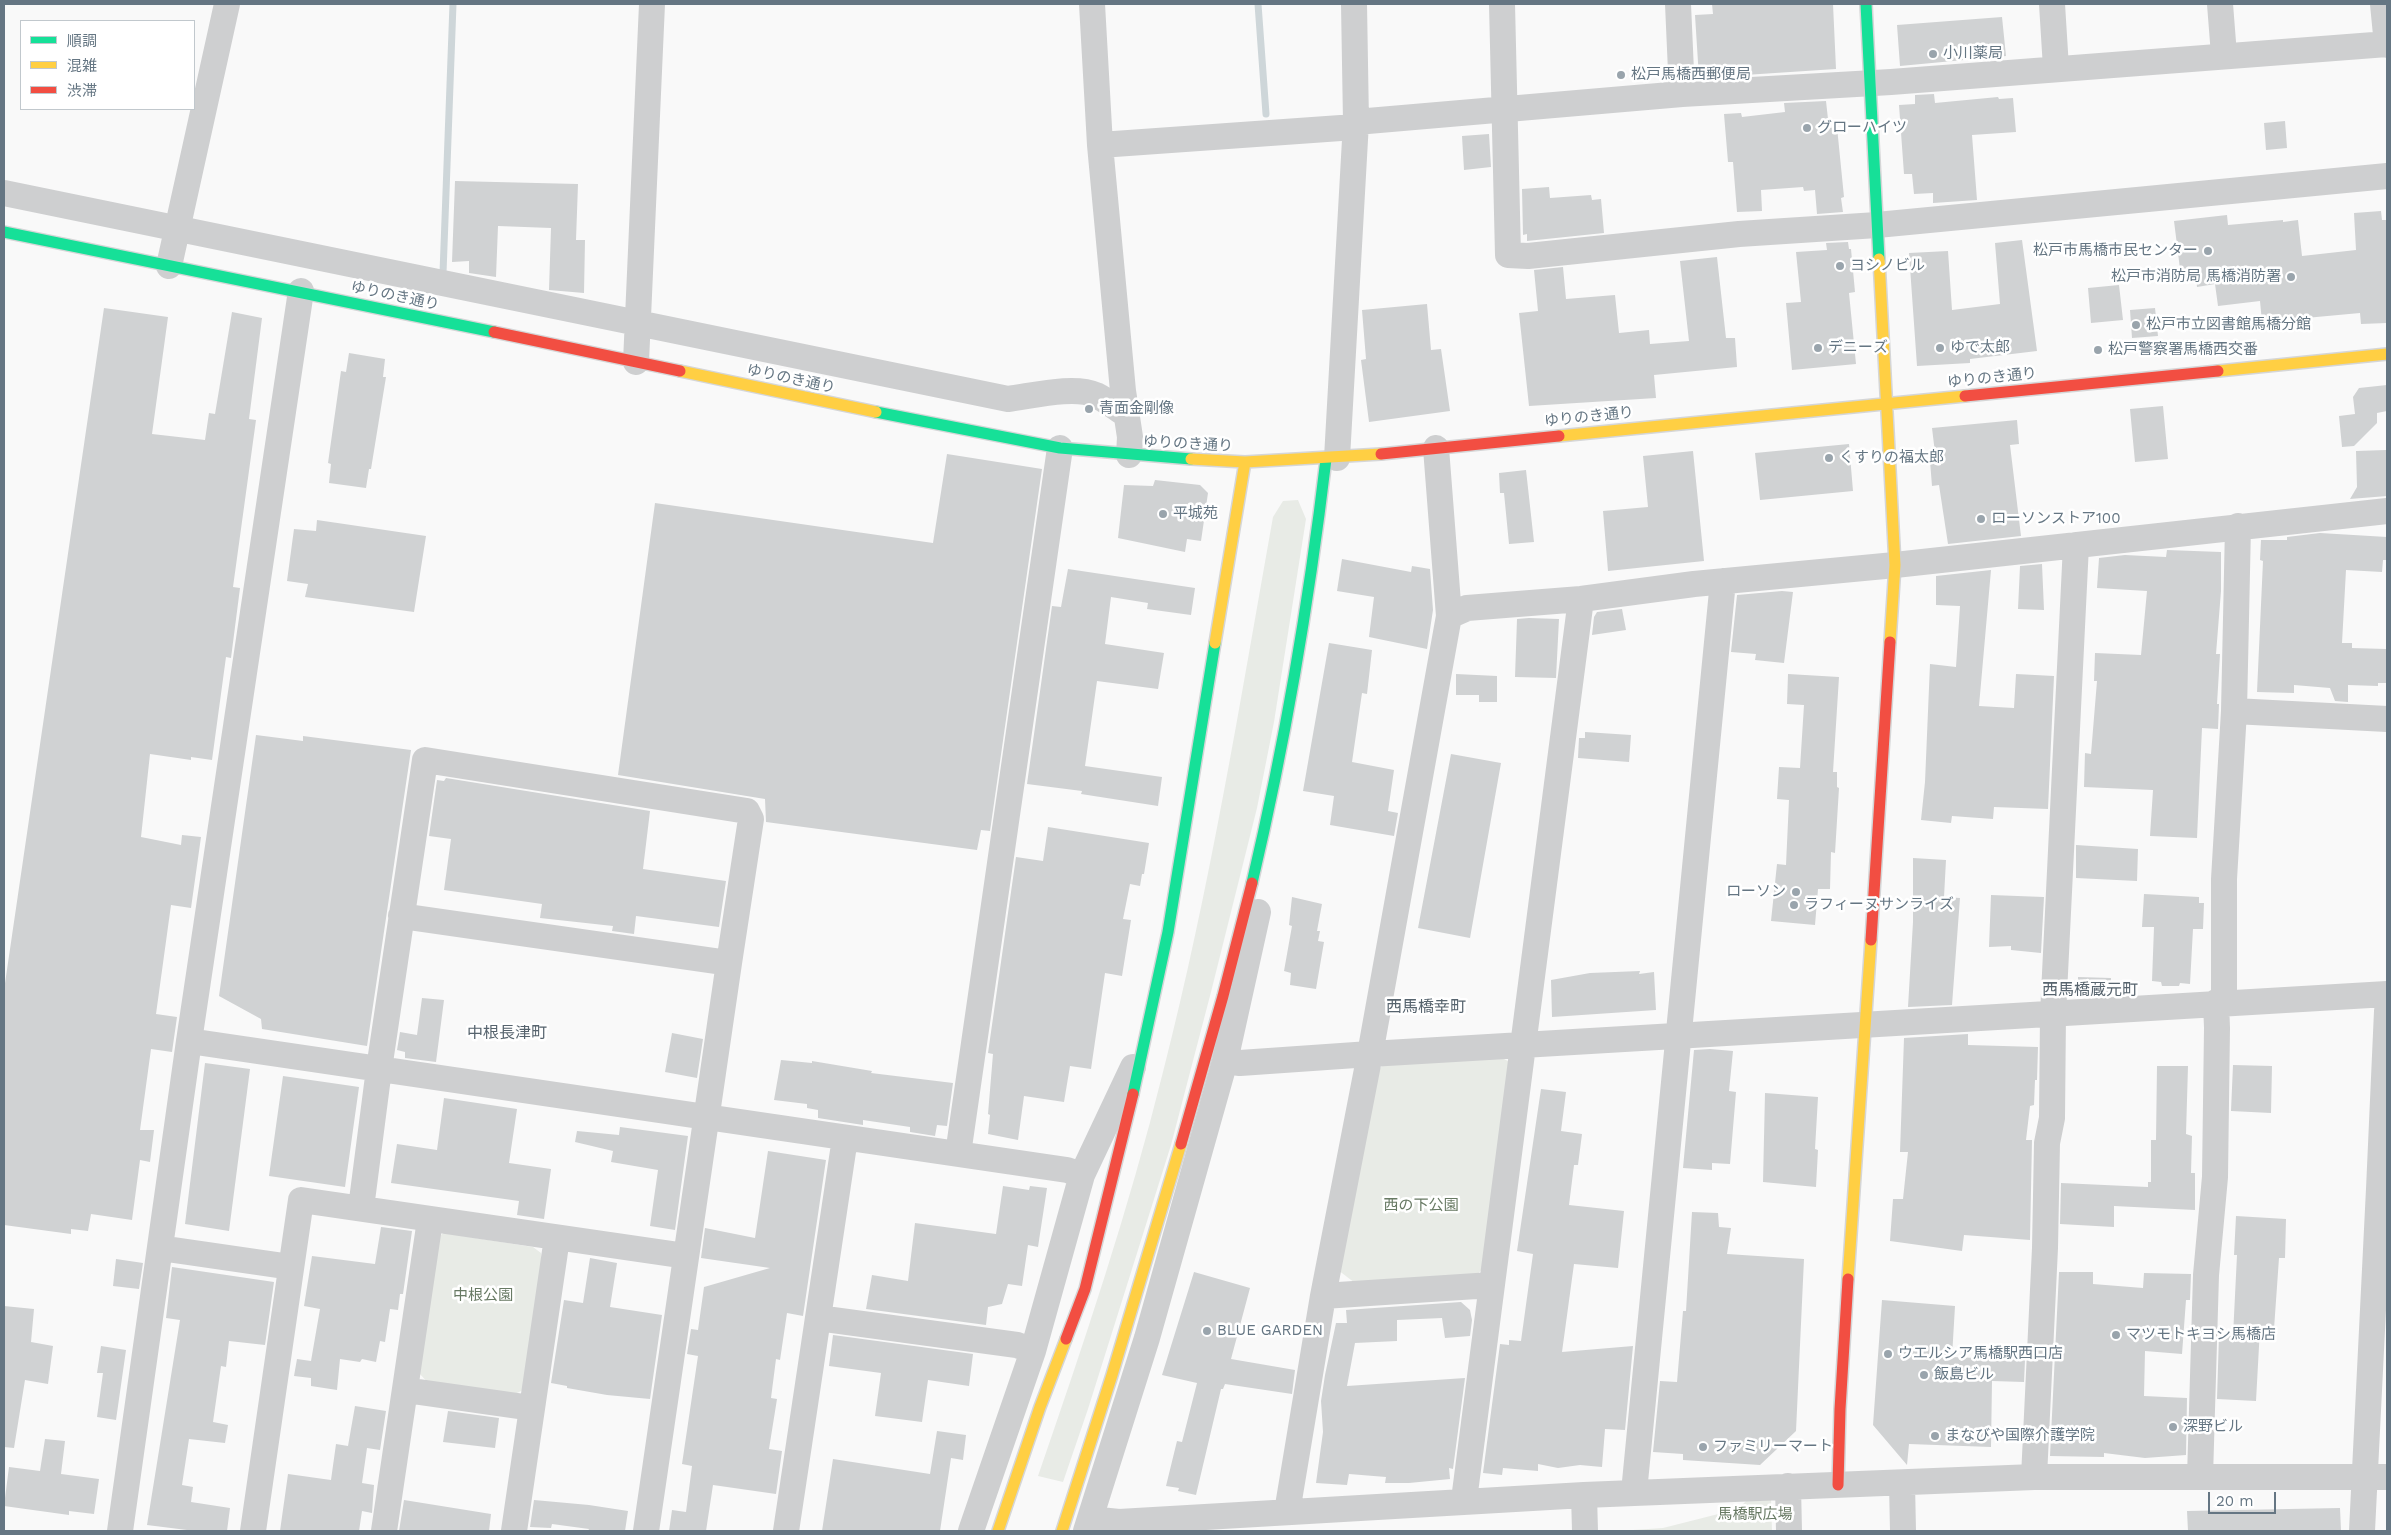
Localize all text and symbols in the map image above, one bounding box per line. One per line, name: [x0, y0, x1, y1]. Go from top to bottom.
legend: [20, 20, 195, 110]
text: 順調: [67, 32, 97, 50]
place label: 小川薬局: [1943, 45, 2003, 63]
marker: 小川薬局: [1927, 48, 1939, 60]
text: 混雑: [67, 57, 97, 75]
place label: 松戸馬橋西郵便局: [1631, 66, 1751, 84]
marker: 松戸馬橋西郵便局: [1615, 69, 1627, 81]
text: 渋滞: [67, 82, 97, 100]
place label: グローハイツ: [1817, 119, 1907, 137]
marker: グローハイツ: [1801, 122, 1813, 134]
place label: 松戸市馬橋市民センター: [2033, 242, 2198, 260]
marker: 松戸市馬橋市民センター: [2202, 245, 2214, 257]
place label: ヨシノビル: [1850, 257, 1925, 275]
marker: ヨシノビル: [1834, 260, 1846, 272]
place label: 松戸市消防局 馬橋消防署: [2111, 268, 2281, 286]
marker: 松戸市消防局 馬橋消防署: [2285, 271, 2297, 283]
street label: ゆりのき通り: [349, 278, 441, 314]
place label: 松戸市立図書館馬橋分館: [2146, 316, 2311, 334]
marker: 松戸市立図書館馬橋分館: [2130, 319, 2142, 331]
place label: デニーズ: [1828, 339, 1888, 357]
place label: ゆで太郎: [1950, 339, 2010, 357]
place label: 松戸警察署馬橋西交番: [2108, 341, 2258, 359]
marker: デニーズ: [1812, 342, 1824, 354]
marker: ゆで太郎: [1934, 342, 1946, 354]
marker: 松戸警察署馬橋西交番: [2092, 344, 2104, 356]
street label: ゆりのき通り: [745, 361, 837, 397]
street label: ゆりのき通り: [1946, 364, 2038, 392]
place label: 青面金剛像: [1099, 400, 1174, 418]
marker: 青面金剛像: [1083, 403, 1095, 415]
street label: ゆりのき通り: [1543, 403, 1635, 431]
street label: ゆりのき通り: [1143, 433, 1233, 455]
place label: くすりの福太郎: [1839, 449, 1944, 467]
marker: くすりの福太郎: [1823, 452, 1835, 464]
place label: 平城苑: [1173, 505, 1218, 523]
marker: 平城苑: [1157, 508, 1169, 520]
place label: ローソンストア100: [1991, 510, 2121, 528]
marker: ローソンストア100: [1975, 513, 1987, 525]
place label: ローソン: [1726, 883, 1786, 901]
marker: ローソン: [1790, 886, 1802, 898]
place label: ラフィーヌサンライズ: [1804, 896, 1954, 914]
marker: ラフィーヌサンライズ: [1788, 899, 1800, 911]
district label: 西馬橋蔵元町: [2042, 980, 2138, 1000]
district label: 西馬橋幸町: [1386, 997, 1466, 1017]
district label: 中根長津町: [467, 1023, 547, 1043]
park label: 西の下公園: [1384, 1197, 1458, 1215]
park label: 中根公園: [453, 1287, 513, 1305]
place label: BLUE GARDEN: [1217, 1322, 1323, 1340]
marker: BLUE GARDEN: [1201, 1325, 1213, 1337]
place label: マツモトキヨシ馬橋店: [2126, 1326, 2276, 1344]
marker: マツモトキヨシ馬橋店: [2110, 1329, 2122, 1341]
place label: ウエルシア馬橋駅西口店: [1898, 1345, 2063, 1363]
marker: ウエルシア馬橋駅西口店: [1882, 1348, 1894, 1360]
place label: 飯島ビル: [1934, 1366, 1994, 1384]
marker: 飯島ビル: [1918, 1369, 1930, 1381]
place label: 深野ビル: [2183, 1418, 2243, 1436]
marker: 深野ビル: [2167, 1421, 2179, 1433]
place label: まなびや国際介護学院: [1945, 1427, 2095, 1445]
marker: まなびや国際介護学院: [1929, 1430, 1941, 1442]
place label: ファミリーマート: [1713, 1438, 1833, 1456]
marker: ファミリーマート: [1697, 1441, 1709, 1453]
scale bar: [2211, 1482, 2278, 1514]
text: 20 m: [2216, 1492, 2254, 1510]
park label: 馬橋駅広場: [1718, 1506, 1792, 1524]

